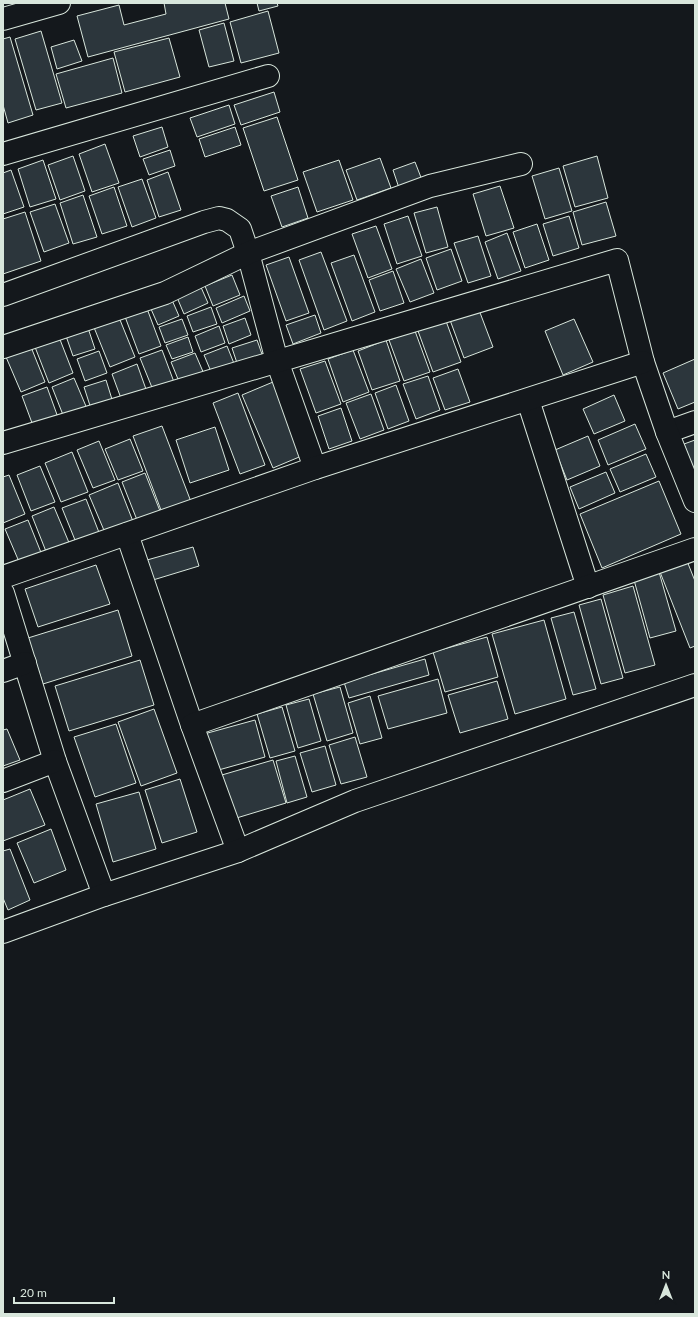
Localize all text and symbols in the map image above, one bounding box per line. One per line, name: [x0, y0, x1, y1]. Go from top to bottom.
north arrow: [646, 1265, 686, 1305]
text: N: [662, 1268, 670, 1281]
scale bar: [14, 1279, 114, 1305]
text: 20 m: [20, 1285, 47, 1300]

